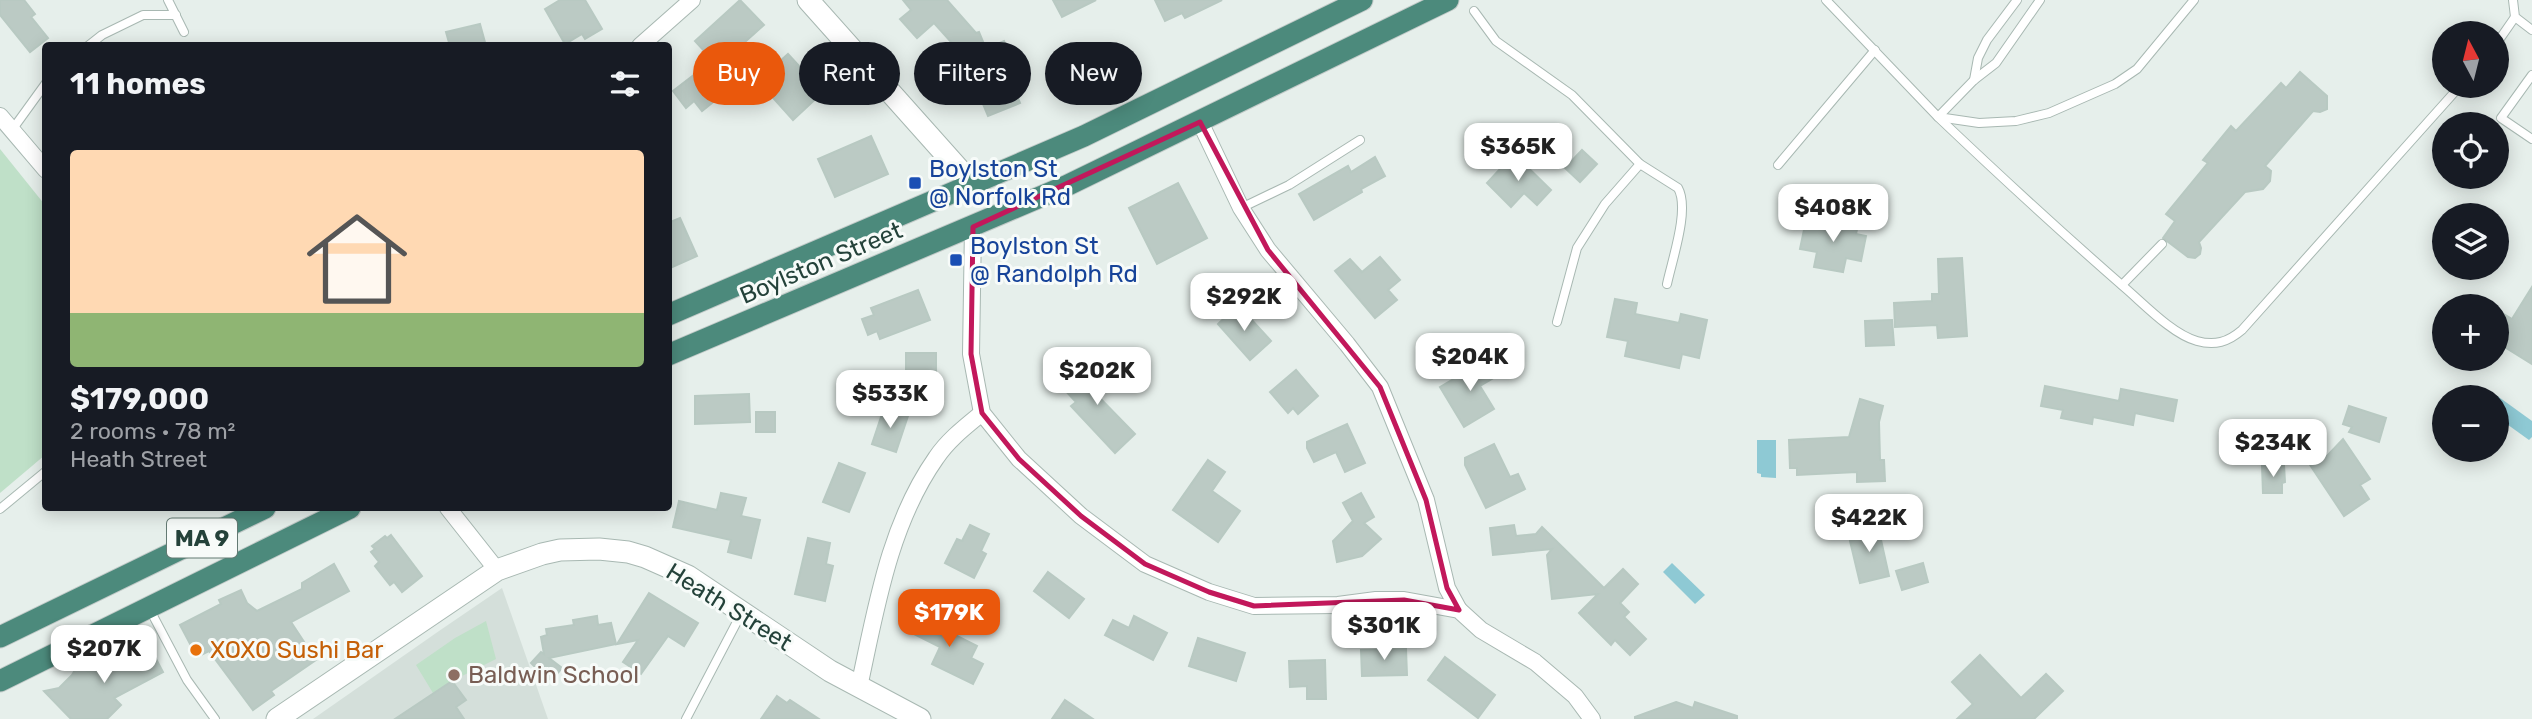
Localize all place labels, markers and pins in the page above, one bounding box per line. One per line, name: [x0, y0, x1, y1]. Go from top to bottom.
pin: $365K: [1469, 124, 1567, 183]
place label: Boylston St @ Norfolk Rd: [929, 155, 1071, 211]
marker: Boylston St @ Norfolk Rd: [907, 175, 923, 191]
pin: $408K: [1784, 184, 1882, 244]
place label: Boylston St @ Randolph Rd: [970, 232, 1138, 288]
marker: Boylston St @ Randolph Rd: [948, 252, 964, 268]
pin: $292K: [1195, 274, 1293, 333]
pin: $204K: [1421, 334, 1519, 393]
pin: $202K: [1048, 348, 1146, 407]
pin: $533K: [841, 370, 939, 430]
pin: $234K: [2224, 420, 2322, 479]
pin: $422K: [1820, 494, 1918, 554]
pin: $179K: [900, 590, 998, 649]
pin: $301K: [1335, 602, 1433, 662]
pin: $207K: [55, 626, 153, 685]
place label: XOXO Sushi Bar: [210, 636, 383, 664]
marker: XOXO Sushi Bar: [188, 642, 204, 658]
place label: Baldwin School: [468, 661, 639, 689]
marker: Baldwin School: [446, 667, 462, 683]

